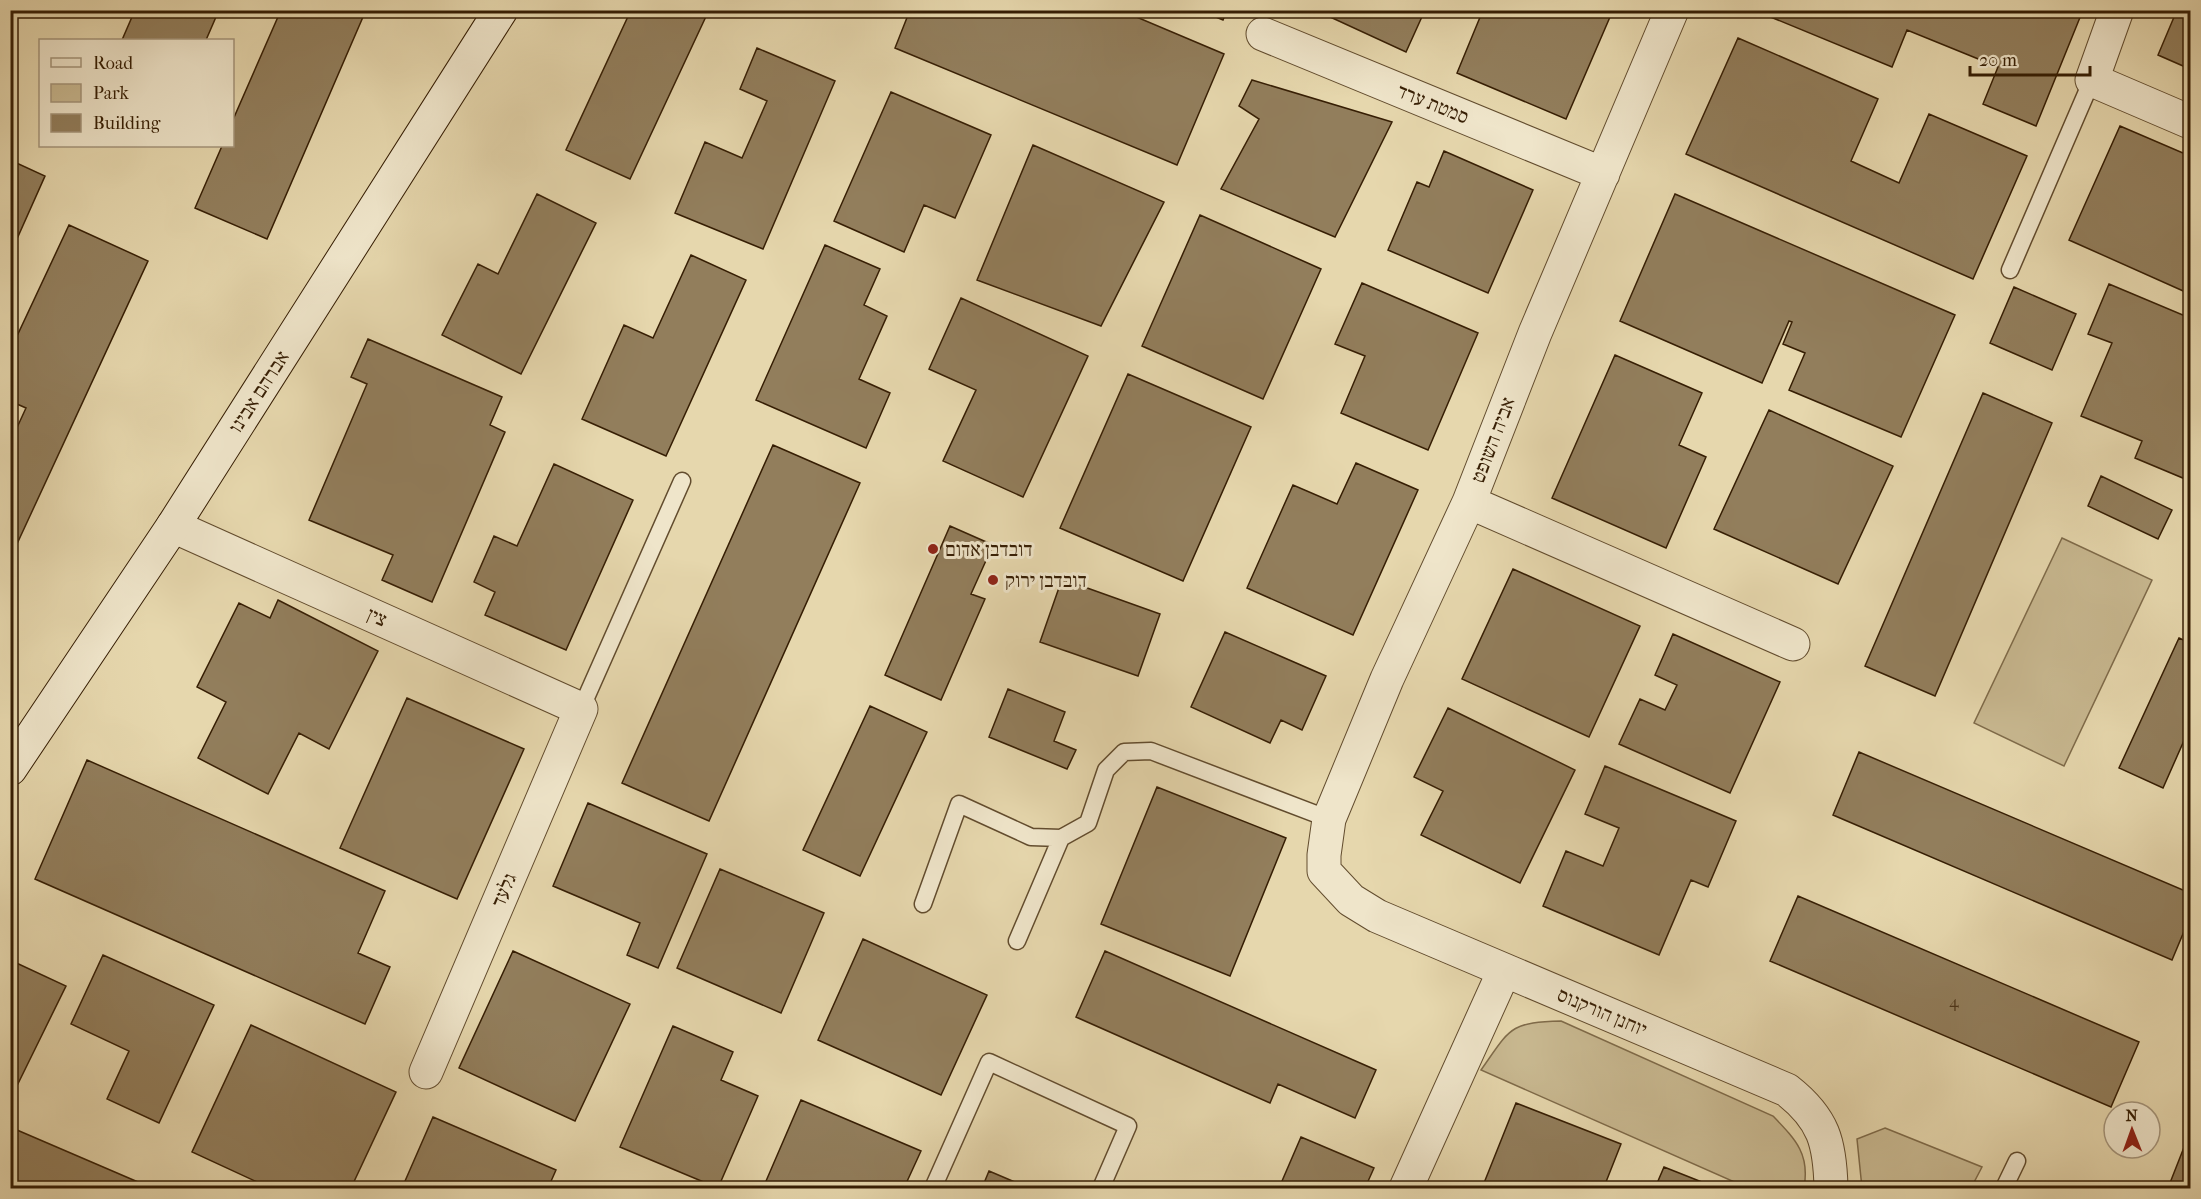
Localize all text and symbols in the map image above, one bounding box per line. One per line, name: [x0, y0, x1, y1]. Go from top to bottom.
legend: [39, 39, 234, 147]
scale bar: [1970, 39, 2090, 77]
text: 20 m: [1979, 50, 2017, 71]
text: Road: [93, 53, 133, 74]
street label: סמטת ערד: [1394, 79, 1472, 129]
text: Park: [93, 83, 130, 104]
text: Building: [93, 113, 161, 134]
street label: אברהם אבינו: [224, 347, 294, 437]
street label: אביה השופט: [1466, 394, 1520, 486]
place label: דובדבן אדום: [945, 538, 1033, 561]
marker: דובדבן אדום: [926, 542, 940, 556]
place label: דובדבן ירוק: [1005, 569, 1087, 592]
marker: דובדבן ירוק: [986, 573, 1000, 587]
street label: צין: [363, 603, 391, 631]
street label: גלעד: [487, 869, 522, 911]
street label: יוחנן הורקנוס: [1554, 983, 1650, 1041]
house number: 4: [1949, 992, 1959, 1011]
north arrow: [2102, 1100, 2162, 1160]
text: N: [2126, 1106, 2139, 1125]

